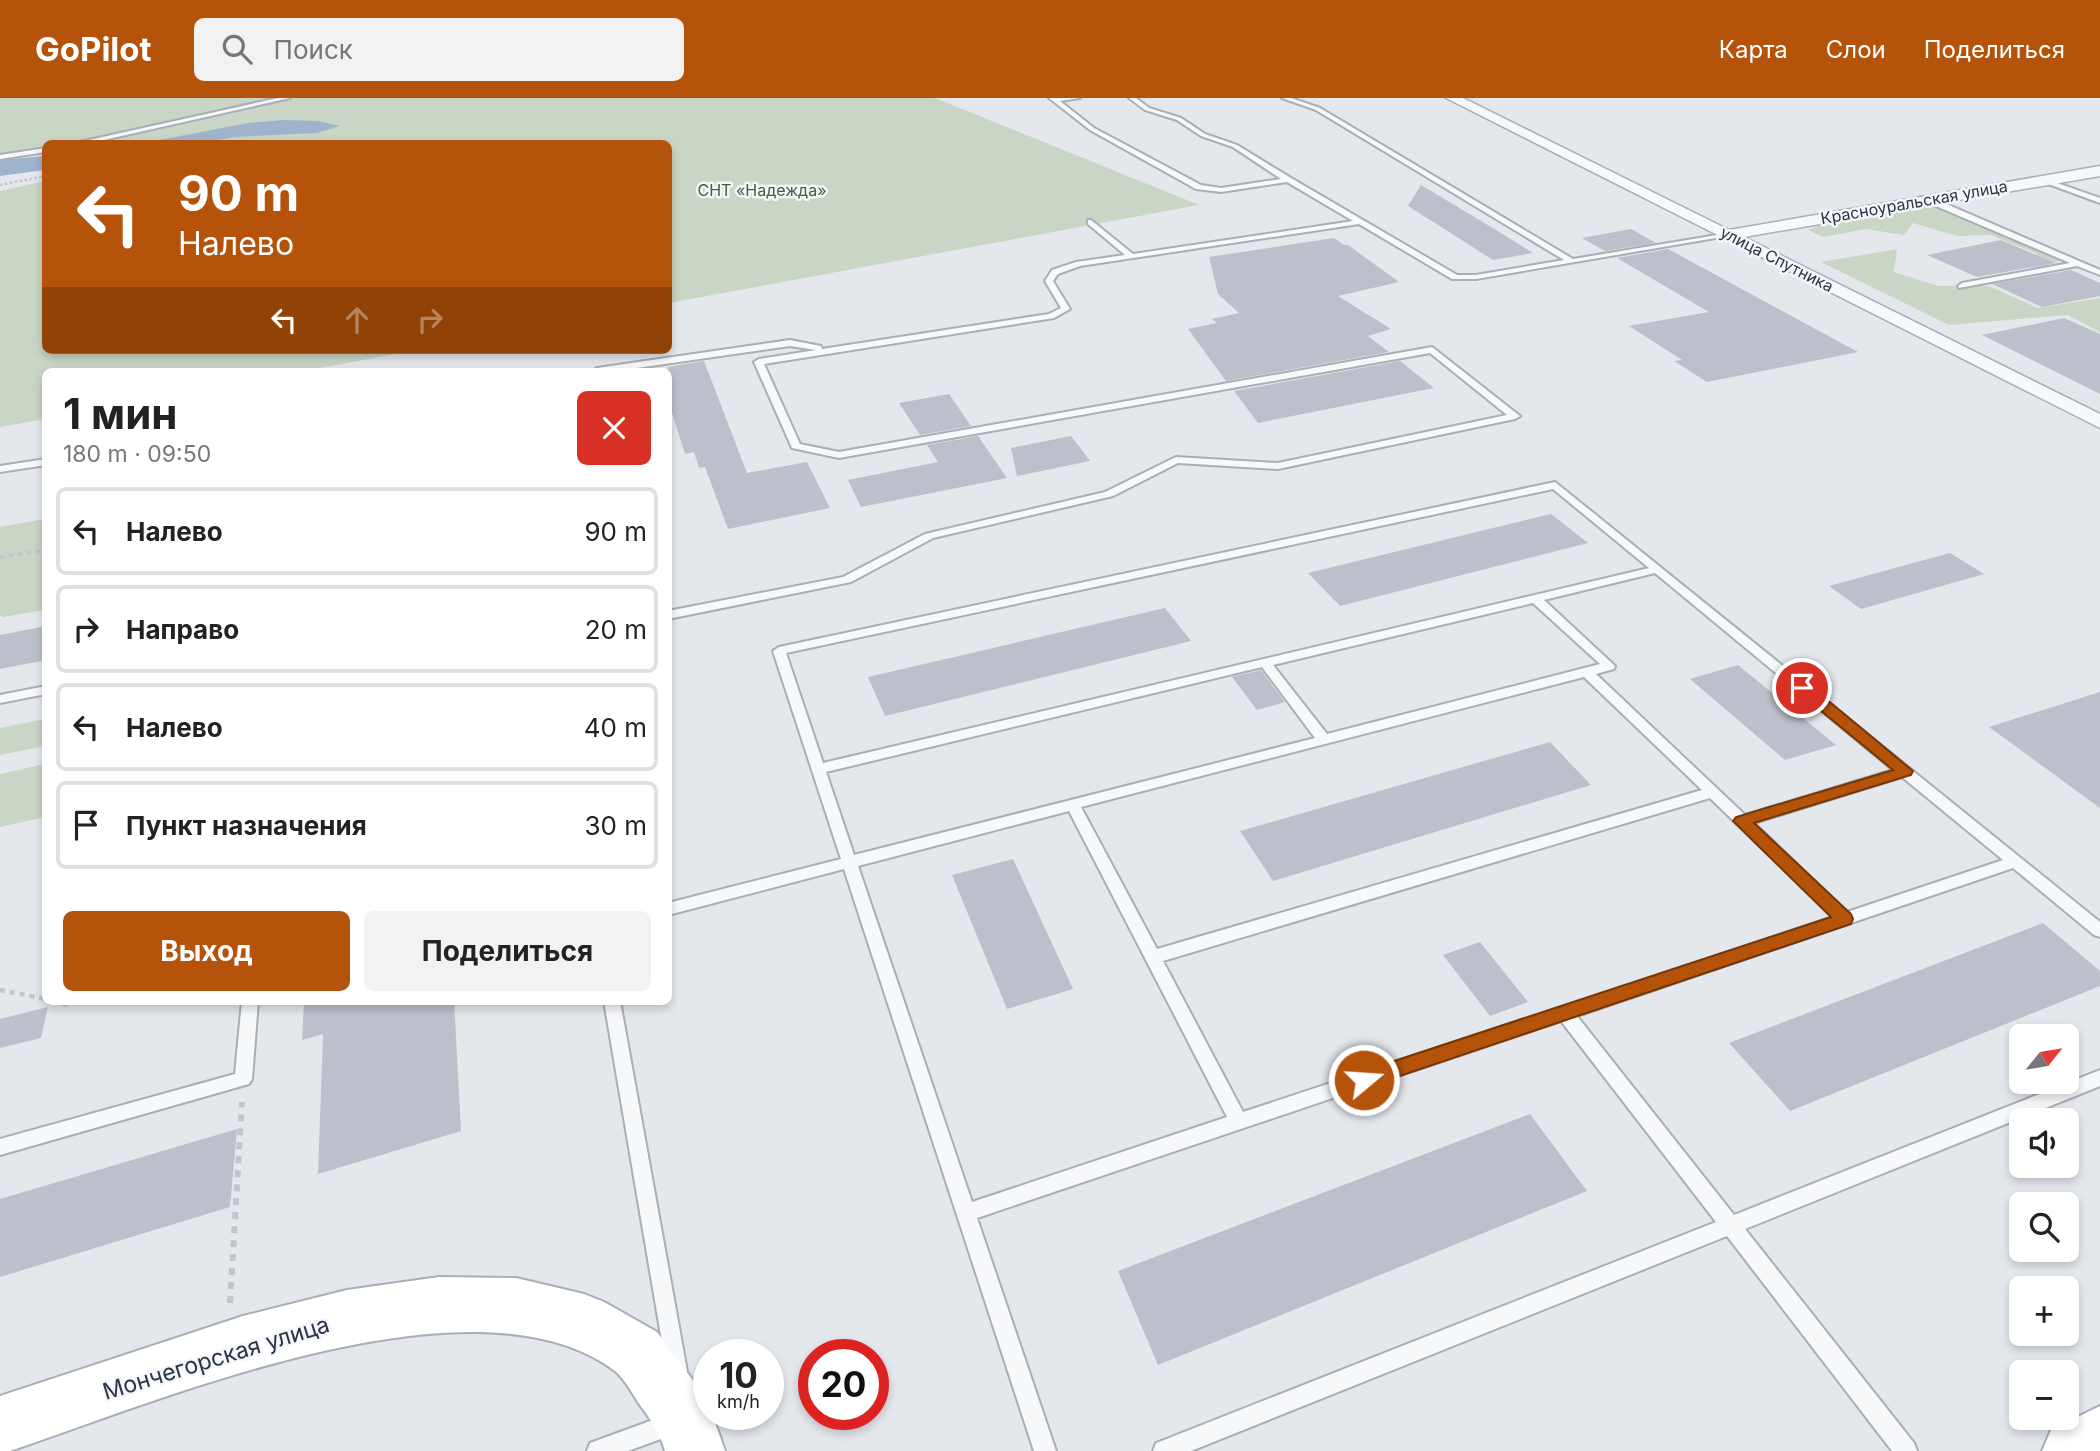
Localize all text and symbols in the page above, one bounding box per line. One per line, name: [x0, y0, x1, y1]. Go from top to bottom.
search box: [194, 18, 684, 81]
text: GoPilot: [35, 29, 152, 69]
icon: search: [218, 30, 256, 68]
text: Поиск: [274, 34, 353, 65]
text: Карта: [1719, 35, 1788, 64]
text: Слои: [1826, 35, 1886, 64]
text: Поделиться: [1924, 35, 2065, 64]
text: 90 m: [178, 164, 299, 223]
icon: left: [63, 168, 154, 259]
street label: Красноуральская улица: [1819, 176, 2009, 228]
park label: СНТ «Надежда»: [698, 180, 826, 200]
street label: улица Спутника: [1717, 222, 1837, 296]
text: Налево: [178, 224, 294, 263]
icon: left: [265, 301, 303, 339]
icon: ahead: [338, 301, 376, 339]
icon: right: [411, 301, 449, 339]
text: 1 мин: [63, 388, 177, 439]
button: close: [577, 391, 651, 465]
text: 180 m · 09:50: [63, 440, 211, 468]
icon: left: [67, 512, 105, 550]
text: Налево: [126, 516, 223, 547]
text: 90 m: [584, 516, 647, 547]
icon: right: [67, 610, 105, 648]
text: Направо: [126, 614, 239, 645]
text: 20 m: [585, 614, 647, 645]
pin: [1772, 658, 1832, 718]
icon: arrive: [1783, 669, 1821, 707]
icon: left: [67, 708, 105, 746]
text: Налево: [126, 712, 223, 743]
text: 40 m: [584, 712, 647, 743]
icon: arrive: [67, 806, 105, 844]
text: Пункт назначения: [126, 810, 367, 841]
text: 30 m: [584, 810, 647, 841]
button: Выход: [63, 911, 350, 991]
button: Поделиться: [364, 911, 651, 991]
north arrow: [2009, 1024, 2079, 1094]
map controls: [2009, 1024, 2079, 1430]
position arrow: [1327, 1043, 1401, 1117]
button: sound: [2009, 1108, 2079, 1178]
button: search: [2009, 1192, 2079, 1262]
button: +: [2009, 1276, 2079, 1346]
street label: Мончегорская улица: [99, 1310, 333, 1406]
speed limit sign: 20: [798, 1339, 889, 1430]
text: 10: [719, 1354, 758, 1396]
button: −: [2009, 1360, 2079, 1430]
text: km/h: [717, 1391, 760, 1412]

